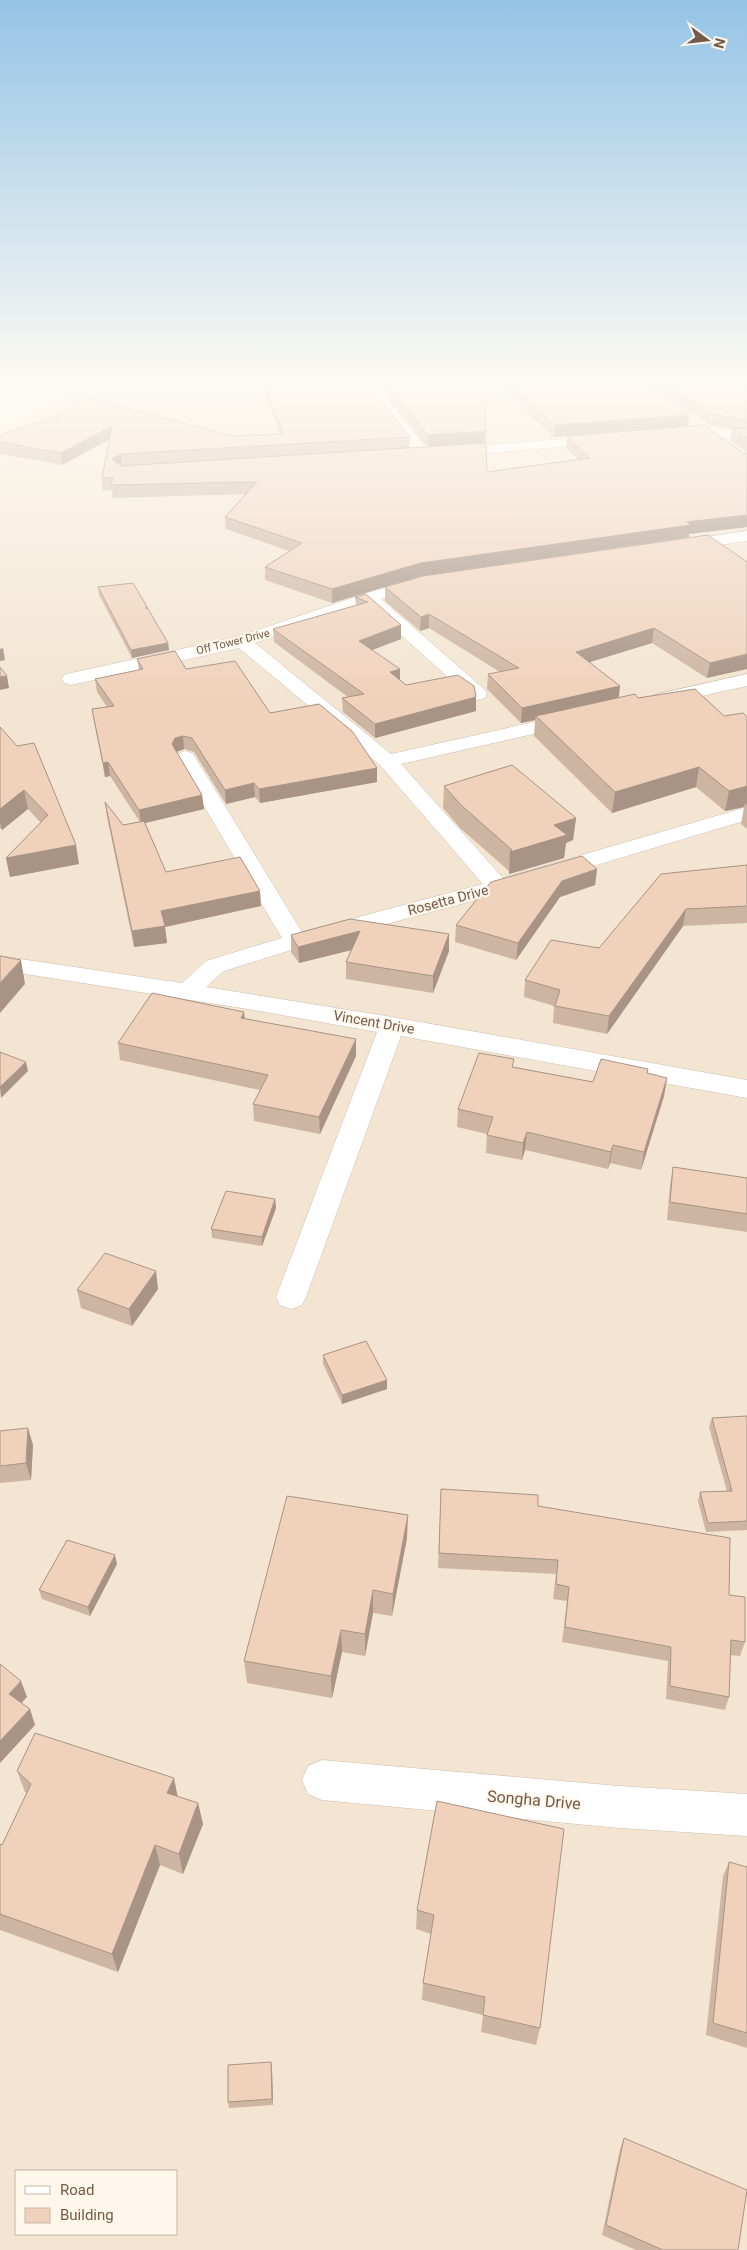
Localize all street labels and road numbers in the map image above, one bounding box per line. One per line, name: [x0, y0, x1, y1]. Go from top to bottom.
street label: Off Tower Drive: [195, 627, 271, 657]
street label: Rosetta Drive: [406, 882, 490, 918]
street label: Vincent Drive: [332, 1007, 416, 1037]
street label: Songha Drive: [486, 1786, 582, 1814]

